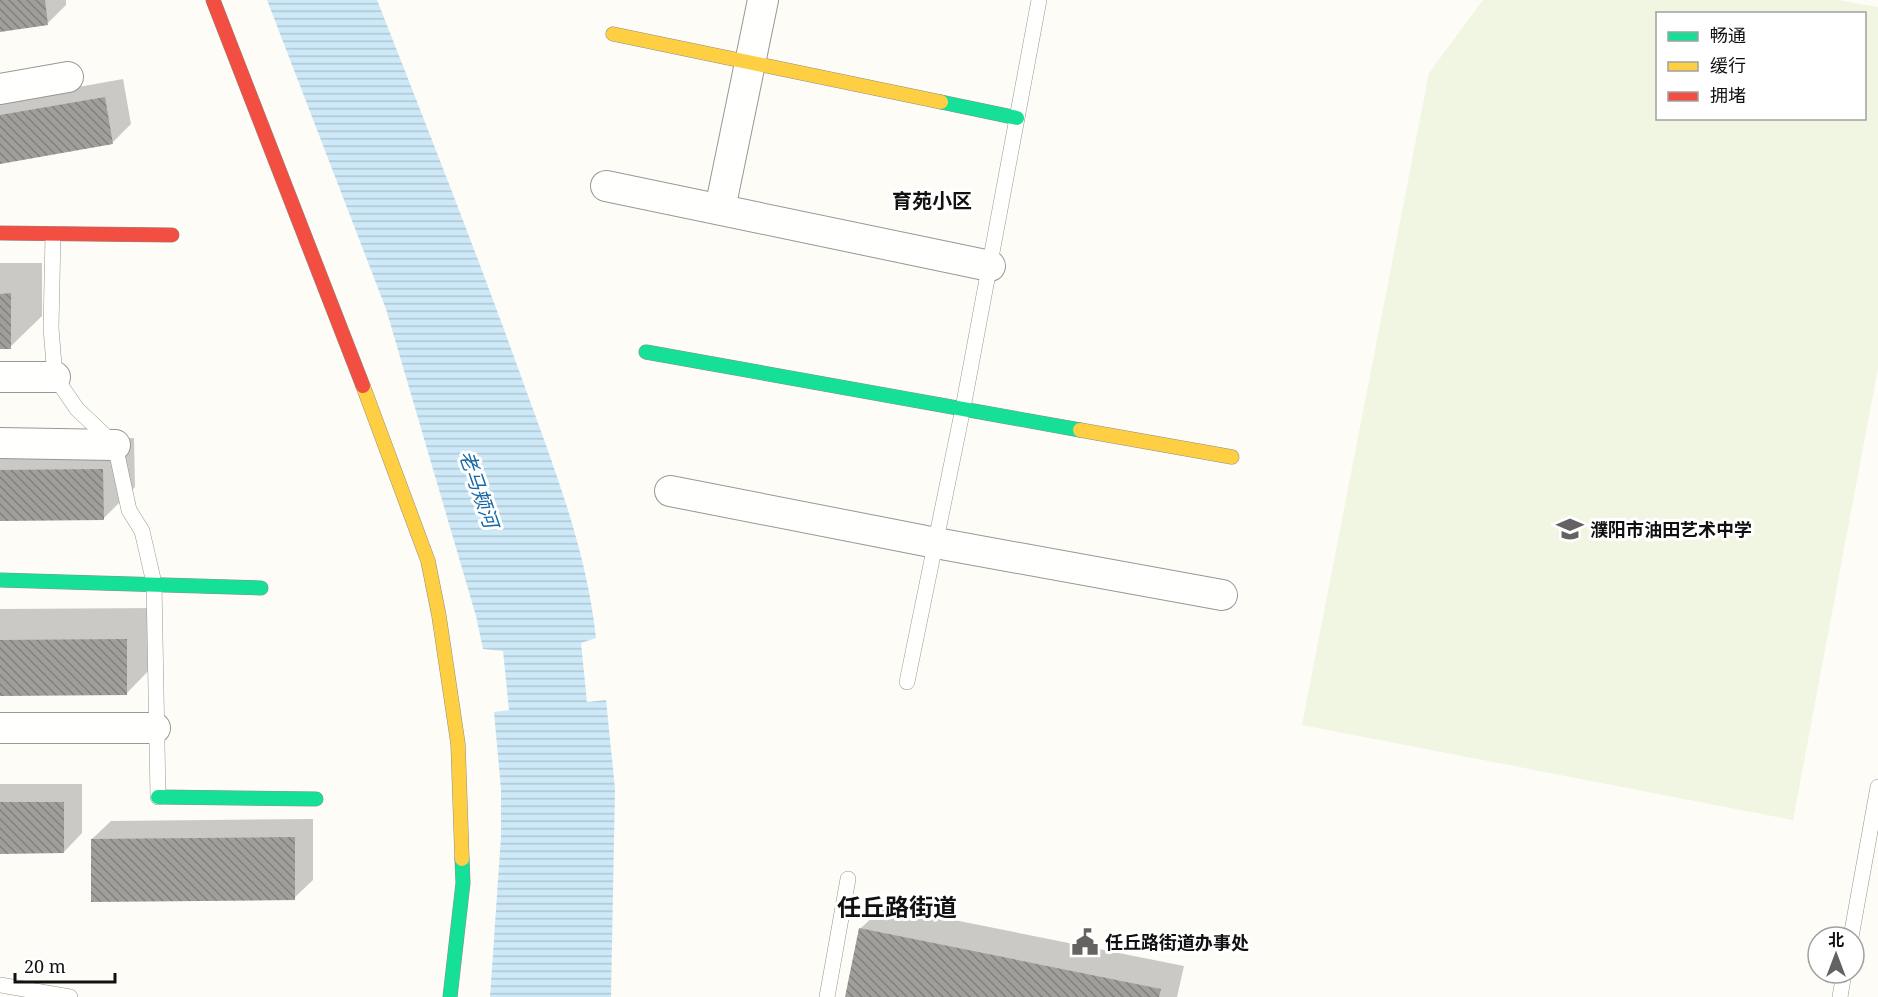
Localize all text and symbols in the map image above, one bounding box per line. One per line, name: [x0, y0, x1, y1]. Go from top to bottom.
legend: [1656, 12, 1866, 120]
text: 畅通: [1710, 23, 1746, 47]
text: 缓行: [1710, 53, 1746, 77]
text: 拥堵: [1710, 83, 1746, 107]
district label: 育苑小区: [892, 187, 972, 214]
water label: 老马颊河: [453, 447, 506, 535]
school or university icon: 濮阳市油田艺术中学: [1555, 514, 1585, 544]
place label: 濮阳市油田艺术中学: [1590, 517, 1752, 541]
district label: 任丘路街道: [837, 890, 957, 923]
north arrow: [1806, 925, 1866, 985]
public building icon: 任丘路街道办事处: [1070, 927, 1100, 957]
text: 北: [1828, 929, 1844, 951]
place label: 任丘路街道办事处: [1105, 930, 1249, 954]
scale bar: [15, 946, 116, 984]
text: 20 m: [24, 954, 66, 978]

